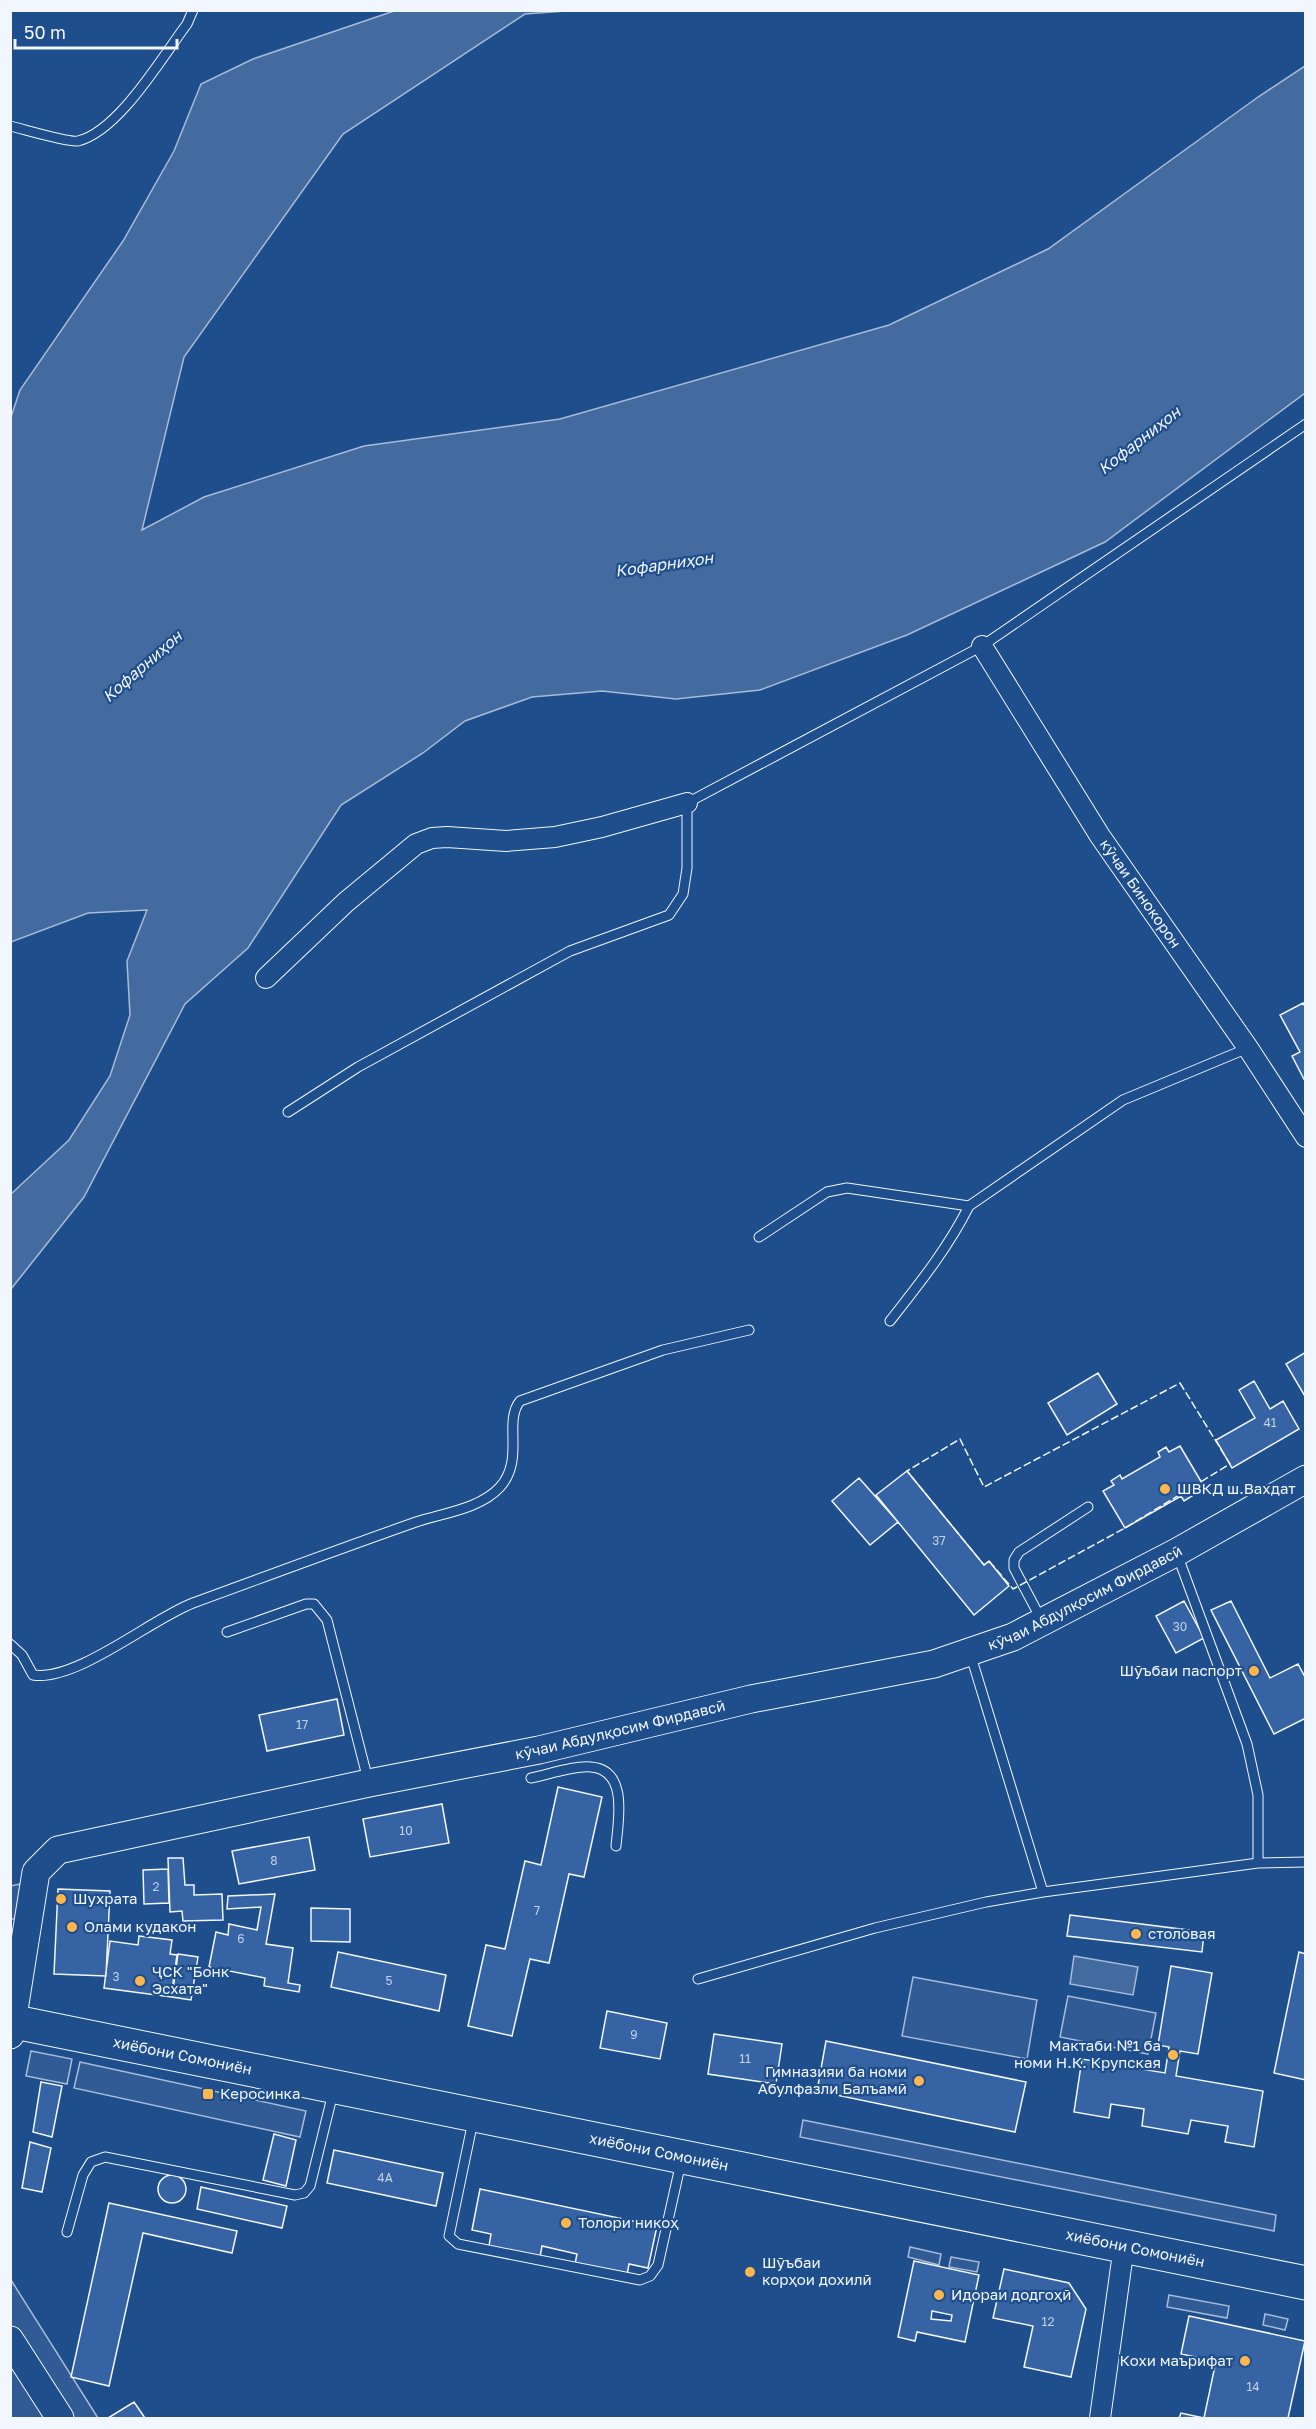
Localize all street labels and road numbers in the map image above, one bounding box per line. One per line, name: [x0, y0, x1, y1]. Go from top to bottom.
street label: кӯчаи Бинокорон: [1097, 835, 1185, 951]
street label: кӯчаи Абдулқосим Фирдавсӣ: [985, 1541, 1185, 1653]
street label: кӯчаи Абдулқосим Фирдавсӣ: [513, 1696, 727, 1762]
street label: хиёбони Сомониён: [112, 2032, 254, 2078]
street label: хиёбони Сомониён: [588, 2128, 730, 2174]
street label: хиёбони Сомониён: [1064, 2225, 1207, 2270]

